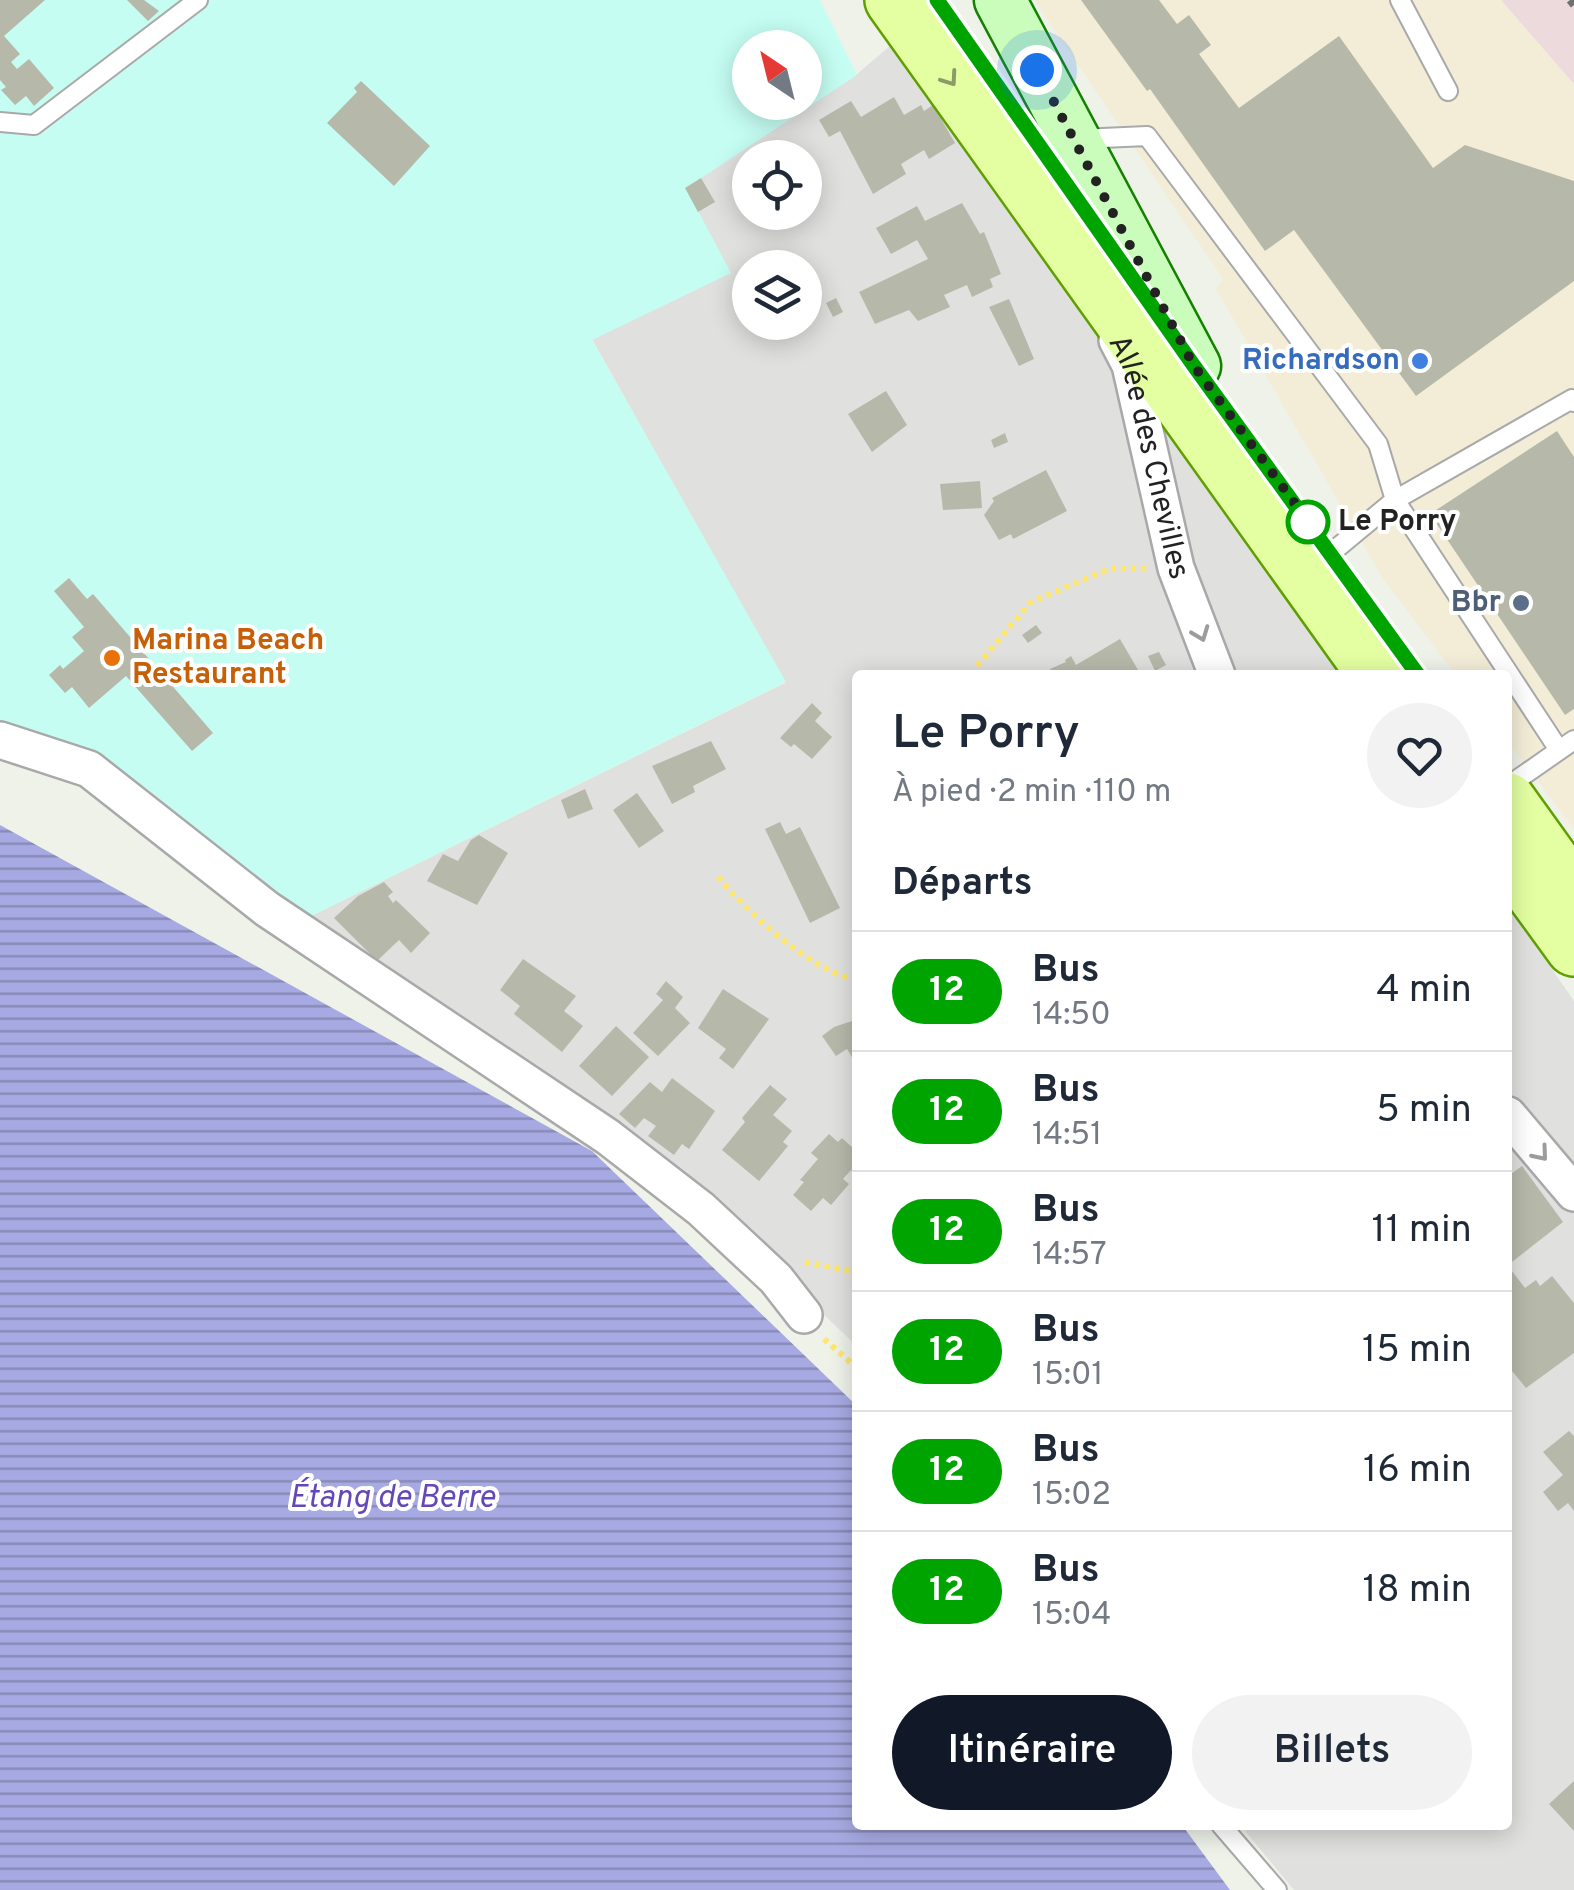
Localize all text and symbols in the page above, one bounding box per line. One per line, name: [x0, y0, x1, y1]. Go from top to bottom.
north arrow: [732, 30, 822, 120]
map controls: [732, 30, 822, 340]
your location: [1012, 45, 1062, 95]
one-way arrow: [938, 68, 956, 87]
button: locate: [732, 140, 822, 230]
button: layers: [732, 250, 822, 340]
street label: Allée des Chevilles: [1099, 329, 1197, 585]
place label: Richardson: [1242, 343, 1400, 380]
marker: Richardson: [1409, 350, 1431, 372]
marker: Le Porry: [1287, 501, 1329, 543]
place label: Le Porry: [1338, 504, 1457, 541]
place label: Bbr: [1451, 585, 1501, 622]
marker: Bbr: [1510, 592, 1532, 614]
place label: Marina Beach Restaurant: [132, 623, 324, 694]
one-way arrow: [1189, 624, 1209, 642]
marker: Marina Beach Restaurant: [101, 647, 123, 669]
button: heart: [1367, 703, 1472, 808]
text: Le Porry: [892, 705, 1080, 765]
text: À pied · 2 min · 110 m: [892, 773, 1171, 813]
text: Départs: [892, 860, 1032, 909]
text: Bus: [1032, 947, 1099, 996]
text: 4 min: [1376, 967, 1472, 1016]
text: 12: [929, 969, 965, 1013]
text: 14:50: [1032, 996, 1111, 1036]
text: Bus: [1032, 1067, 1099, 1116]
text: 5 min: [1376, 1087, 1472, 1136]
text: 12: [929, 1089, 965, 1133]
text: 14:51: [1032, 1116, 1102, 1156]
one-way arrow: [1529, 1142, 1547, 1160]
text: Bus: [1032, 1187, 1099, 1236]
text: 11 min: [1371, 1207, 1472, 1256]
text: 12: [929, 1209, 965, 1253]
text: 14:57: [1032, 1236, 1107, 1276]
text: Bus: [1032, 1307, 1099, 1356]
text: 15 min: [1362, 1327, 1472, 1376]
text: 12: [929, 1329, 965, 1373]
text: 15:01: [1032, 1356, 1104, 1396]
text: Bus: [1032, 1427, 1099, 1476]
text: 16 min: [1363, 1447, 1472, 1496]
text: 12: [929, 1449, 965, 1493]
text: 15:02: [1032, 1476, 1111, 1516]
water label: Étang de Berre: [289, 1477, 495, 1519]
text: Bus: [1032, 1547, 1099, 1596]
text: 18 min: [1362, 1567, 1472, 1616]
text: 12: [929, 1569, 965, 1613]
text: 15:04: [1032, 1596, 1111, 1636]
button: Itinéraire: [892, 1695, 1172, 1810]
button: Billets: [1192, 1695, 1472, 1810]

